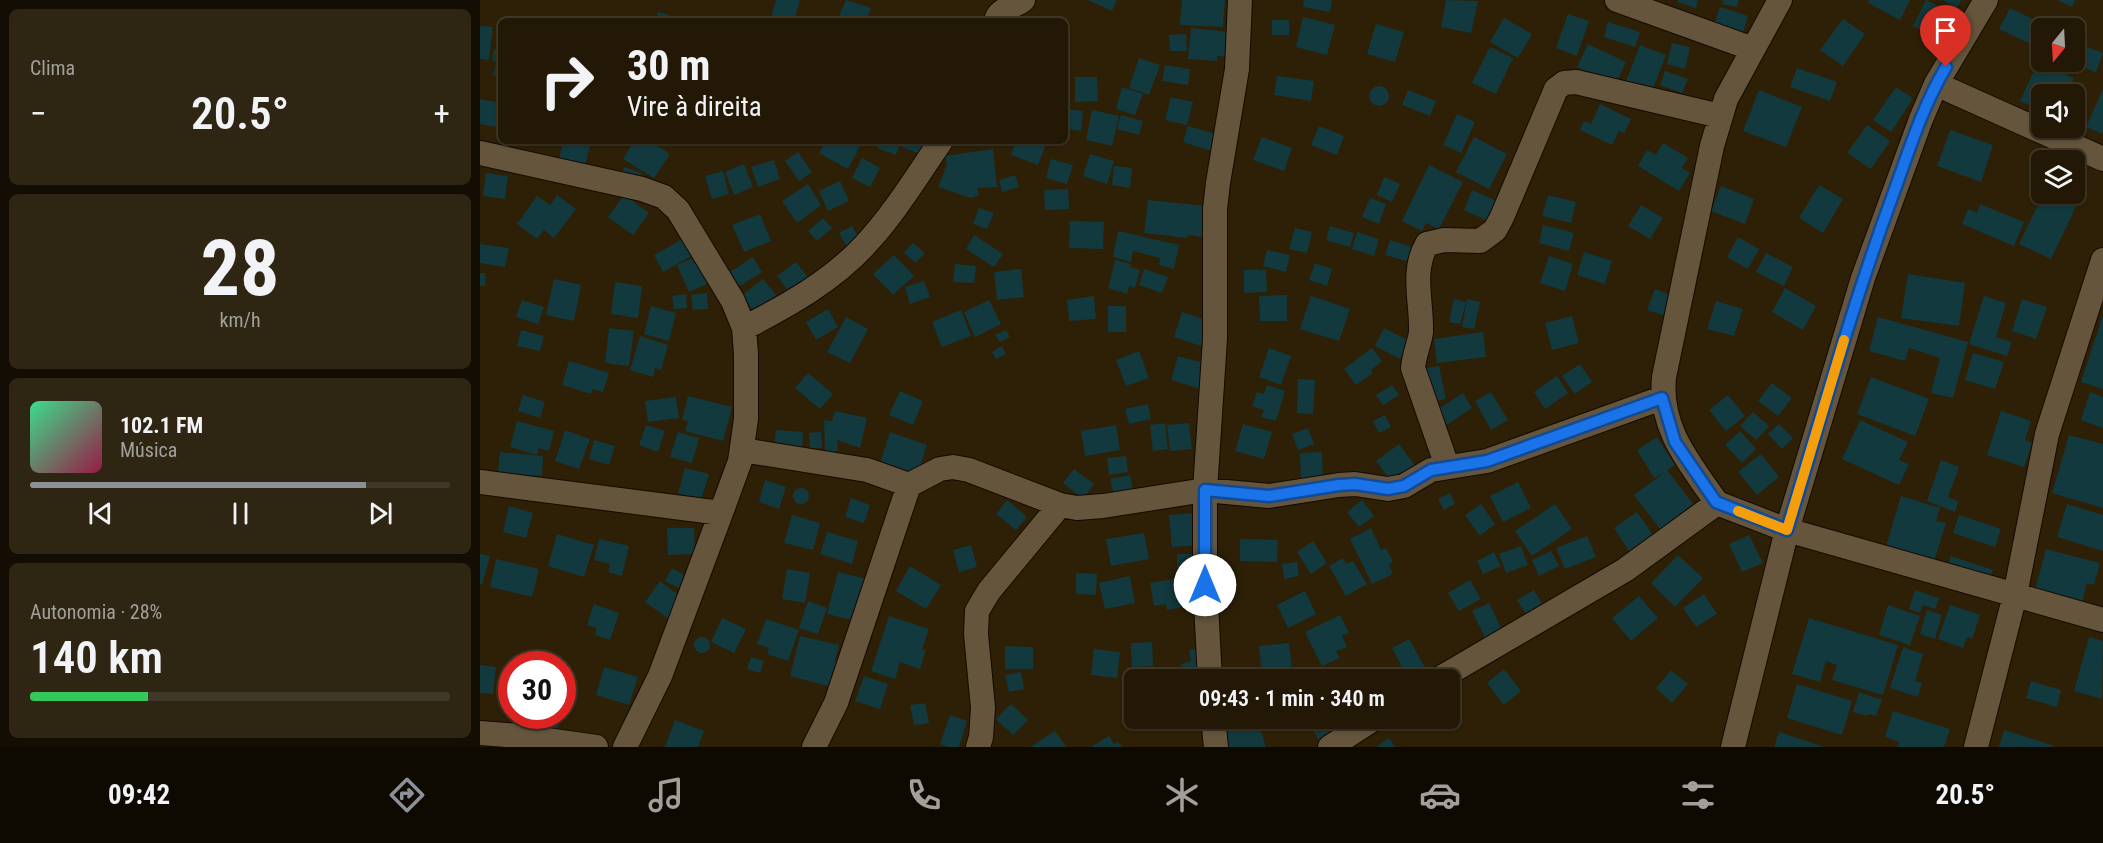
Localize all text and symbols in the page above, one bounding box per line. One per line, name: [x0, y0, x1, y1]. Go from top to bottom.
pin: [1920, 5, 1971, 67]
icon: arrive: [1929, 14, 1962, 47]
north arrow: [2031, 18, 2085, 72]
map controls: [2031, 18, 2085, 204]
text: 30 m: [627, 41, 710, 90]
icon: right: [528, 42, 606, 120]
text: Clima: [30, 56, 75, 80]
button: sound: [2031, 84, 2085, 138]
text: 20.5°: [191, 87, 289, 140]
text: Vire à direita: [627, 91, 762, 123]
text: −: [30, 94, 47, 133]
text: +: [434, 94, 450, 133]
button: layers: [2031, 150, 2085, 204]
text: 28: [201, 223, 279, 314]
text: km/h: [219, 308, 261, 332]
text: 102.1 FM: [120, 413, 203, 438]
text: Música: [120, 438, 177, 462]
icon: previous: [84, 497, 117, 530]
icon: pause: [224, 497, 257, 530]
icon: next: [364, 497, 397, 530]
position arrow: [1173, 553, 1237, 617]
text: Autonomia · 28%: [30, 600, 162, 624]
text: 140 km: [30, 631, 163, 684]
speed limit sign: 30: [498, 651, 576, 729]
text: 09:43 · 1 min · 340 m: [1199, 686, 1385, 711]
icon: directions: [386, 774, 428, 816]
icon: music: [645, 774, 687, 816]
icon: phone: [903, 774, 945, 816]
icon: climate: [1161, 774, 1203, 816]
icon: car: [1419, 774, 1461, 816]
icon: filters: [1677, 774, 1719, 816]
text: 09:42: [108, 779, 170, 811]
text: 20.5°: [1936, 779, 1995, 811]

